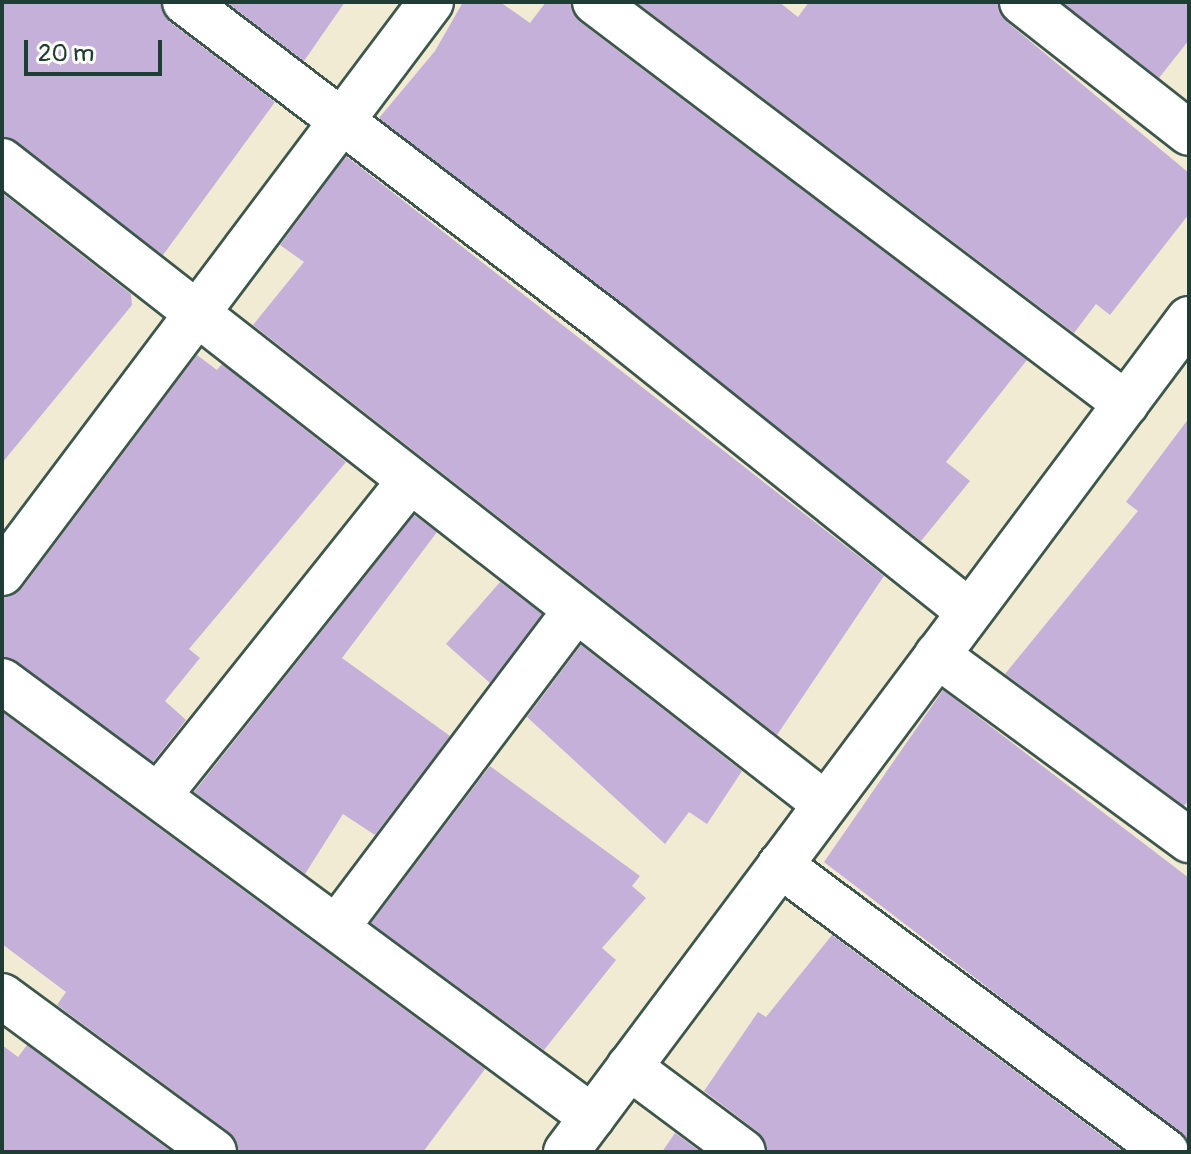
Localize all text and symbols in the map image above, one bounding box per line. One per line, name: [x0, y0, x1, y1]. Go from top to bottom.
scale bar: [28, 24, 166, 74]
text: 20 m: [38, 39, 94, 68]

